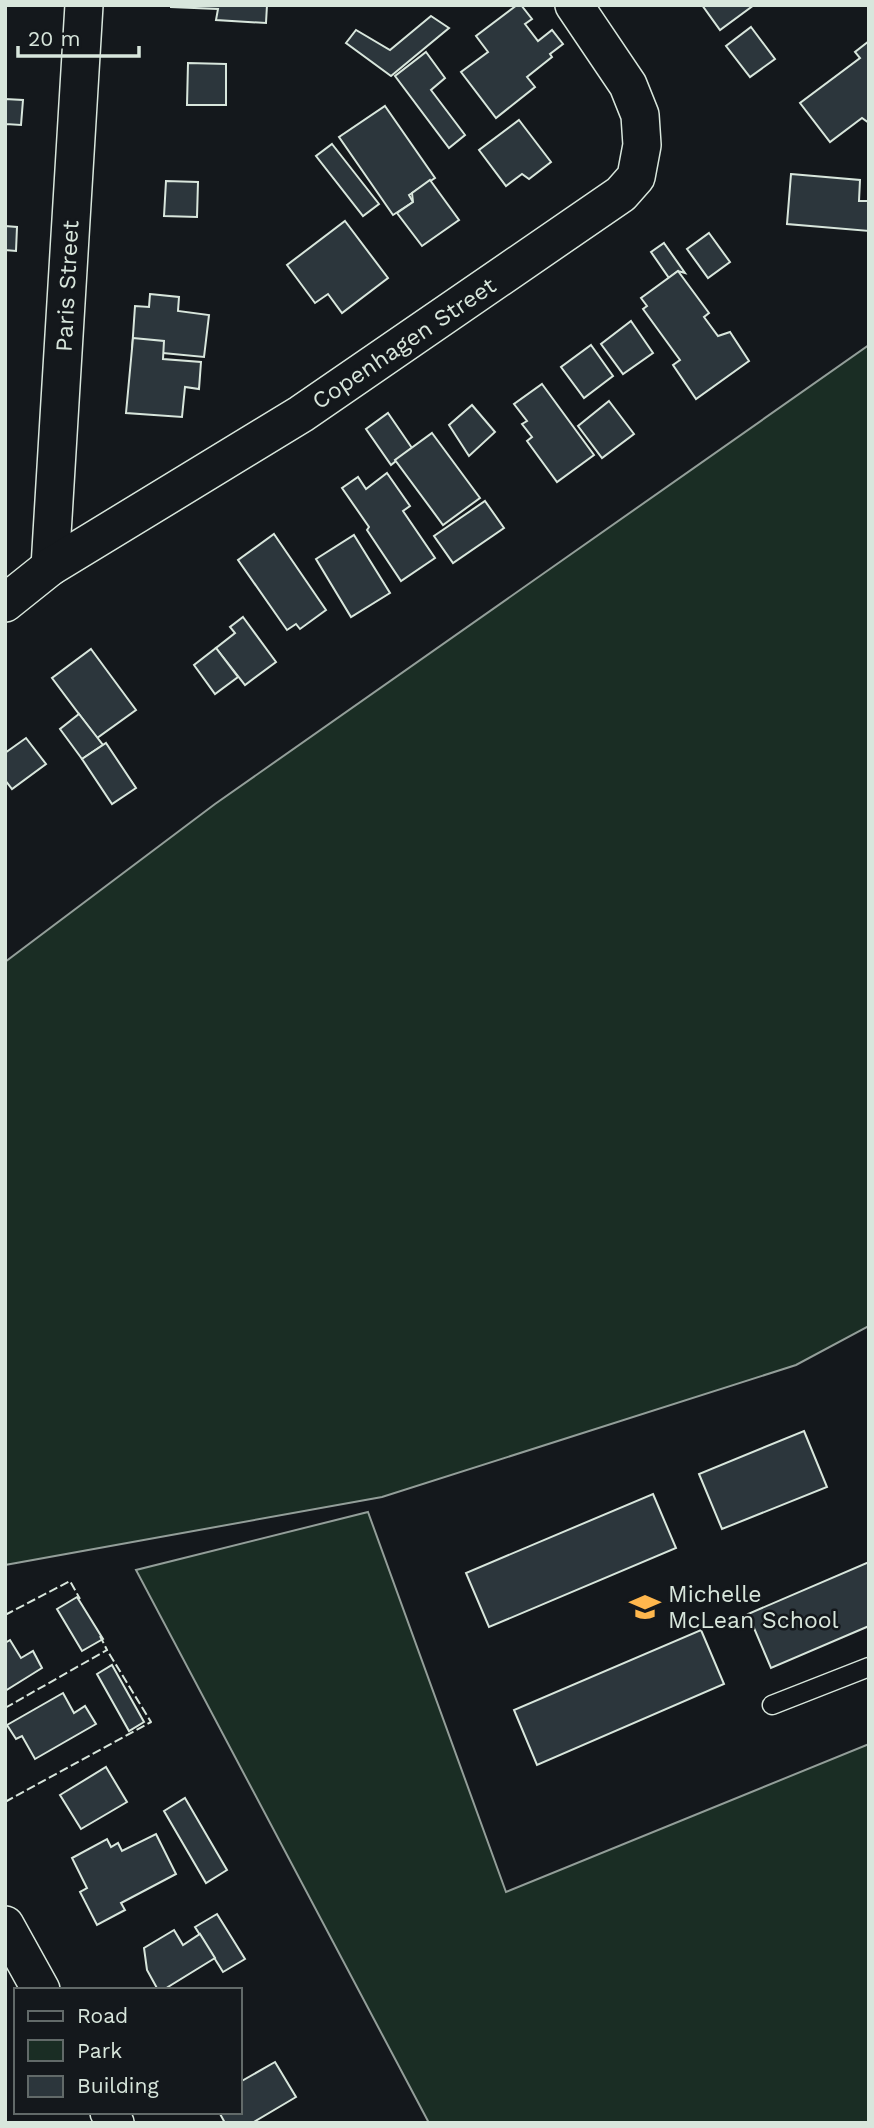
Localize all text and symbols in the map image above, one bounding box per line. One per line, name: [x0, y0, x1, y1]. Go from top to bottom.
scale bar: [18, 14, 138, 58]
text: 20 m: [28, 26, 80, 51]
street label: Paris Street: [51, 219, 84, 353]
street label: Copenhagen Street: [307, 272, 501, 415]
place label: Michelle McLean School: [668, 1581, 839, 1634]
school or university icon: Michelle McLean School: [628, 1590, 662, 1624]
legend: [14, 1988, 242, 2114]
text: Road: [77, 2003, 128, 2028]
text: Park: [77, 2038, 122, 2063]
text: Building: [77, 2073, 159, 2098]

